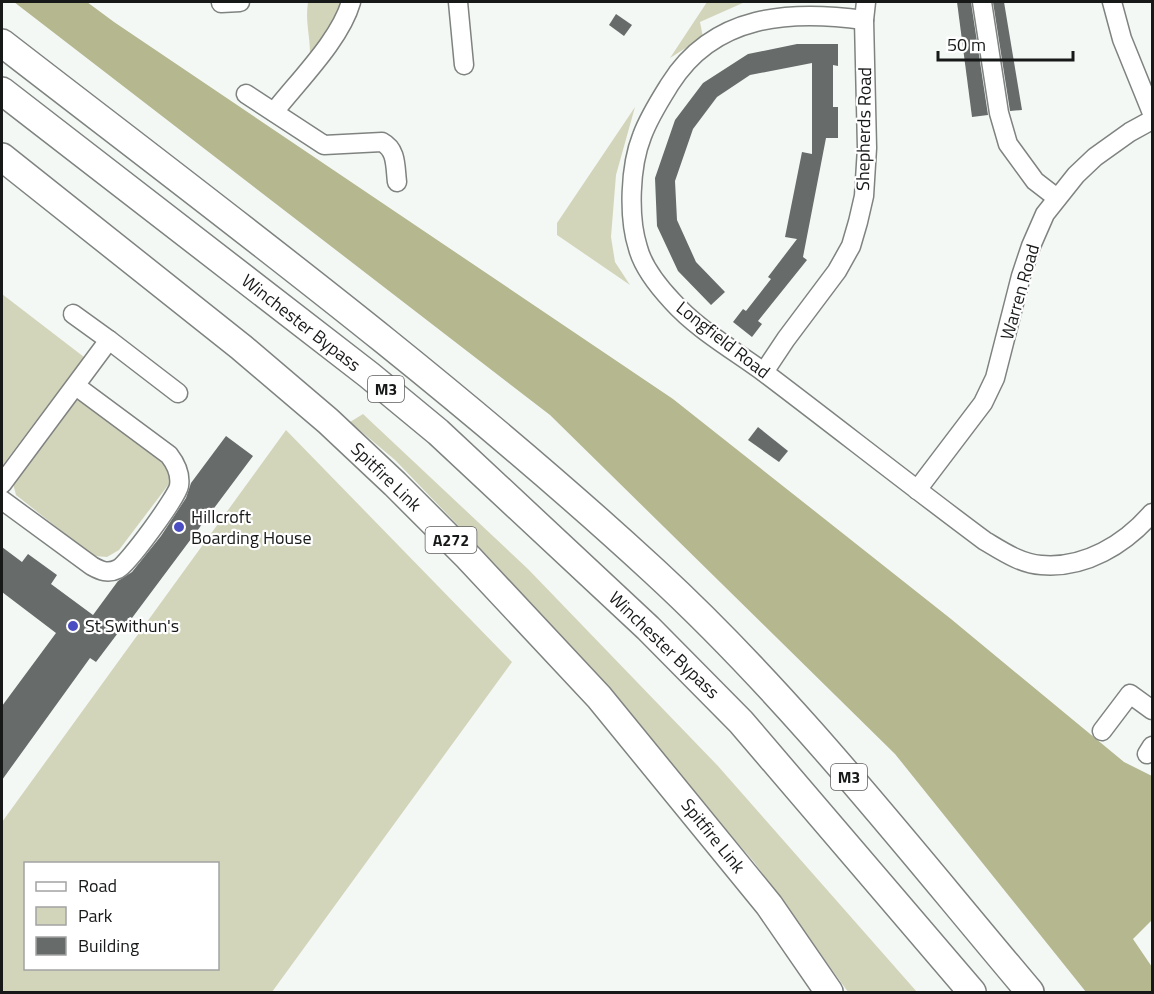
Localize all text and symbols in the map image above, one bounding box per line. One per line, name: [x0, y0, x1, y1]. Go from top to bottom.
scale bar: [938, 24, 1073, 62]
text: 50 m: [947, 31, 986, 58]
street label: Shepherds Road: [849, 67, 878, 191]
street label: Warren Road: [993, 241, 1046, 343]
street label: Winchester Bypass: [236, 267, 367, 378]
street label: Longfield Road: [671, 294, 776, 385]
road number: M3: [368, 376, 404, 402]
street label: Spitfire Link: [345, 436, 428, 518]
place label: Hillcroft Boarding House: [191, 503, 312, 551]
marker: Hillcroft Boarding House: [172, 520, 186, 534]
road number: A272: [426, 527, 476, 553]
street label: Winchester Bypass: [603, 585, 726, 705]
place label: St Swithun's: [85, 612, 179, 639]
marker: St Swithun's: [66, 619, 80, 633]
road number: M3: [831, 764, 867, 790]
street label: Spitfire Link: [675, 792, 752, 879]
legend: [24, 862, 219, 970]
text: Road: [78, 872, 117, 899]
text: Park: [78, 902, 113, 929]
text: Building: [78, 932, 139, 959]

